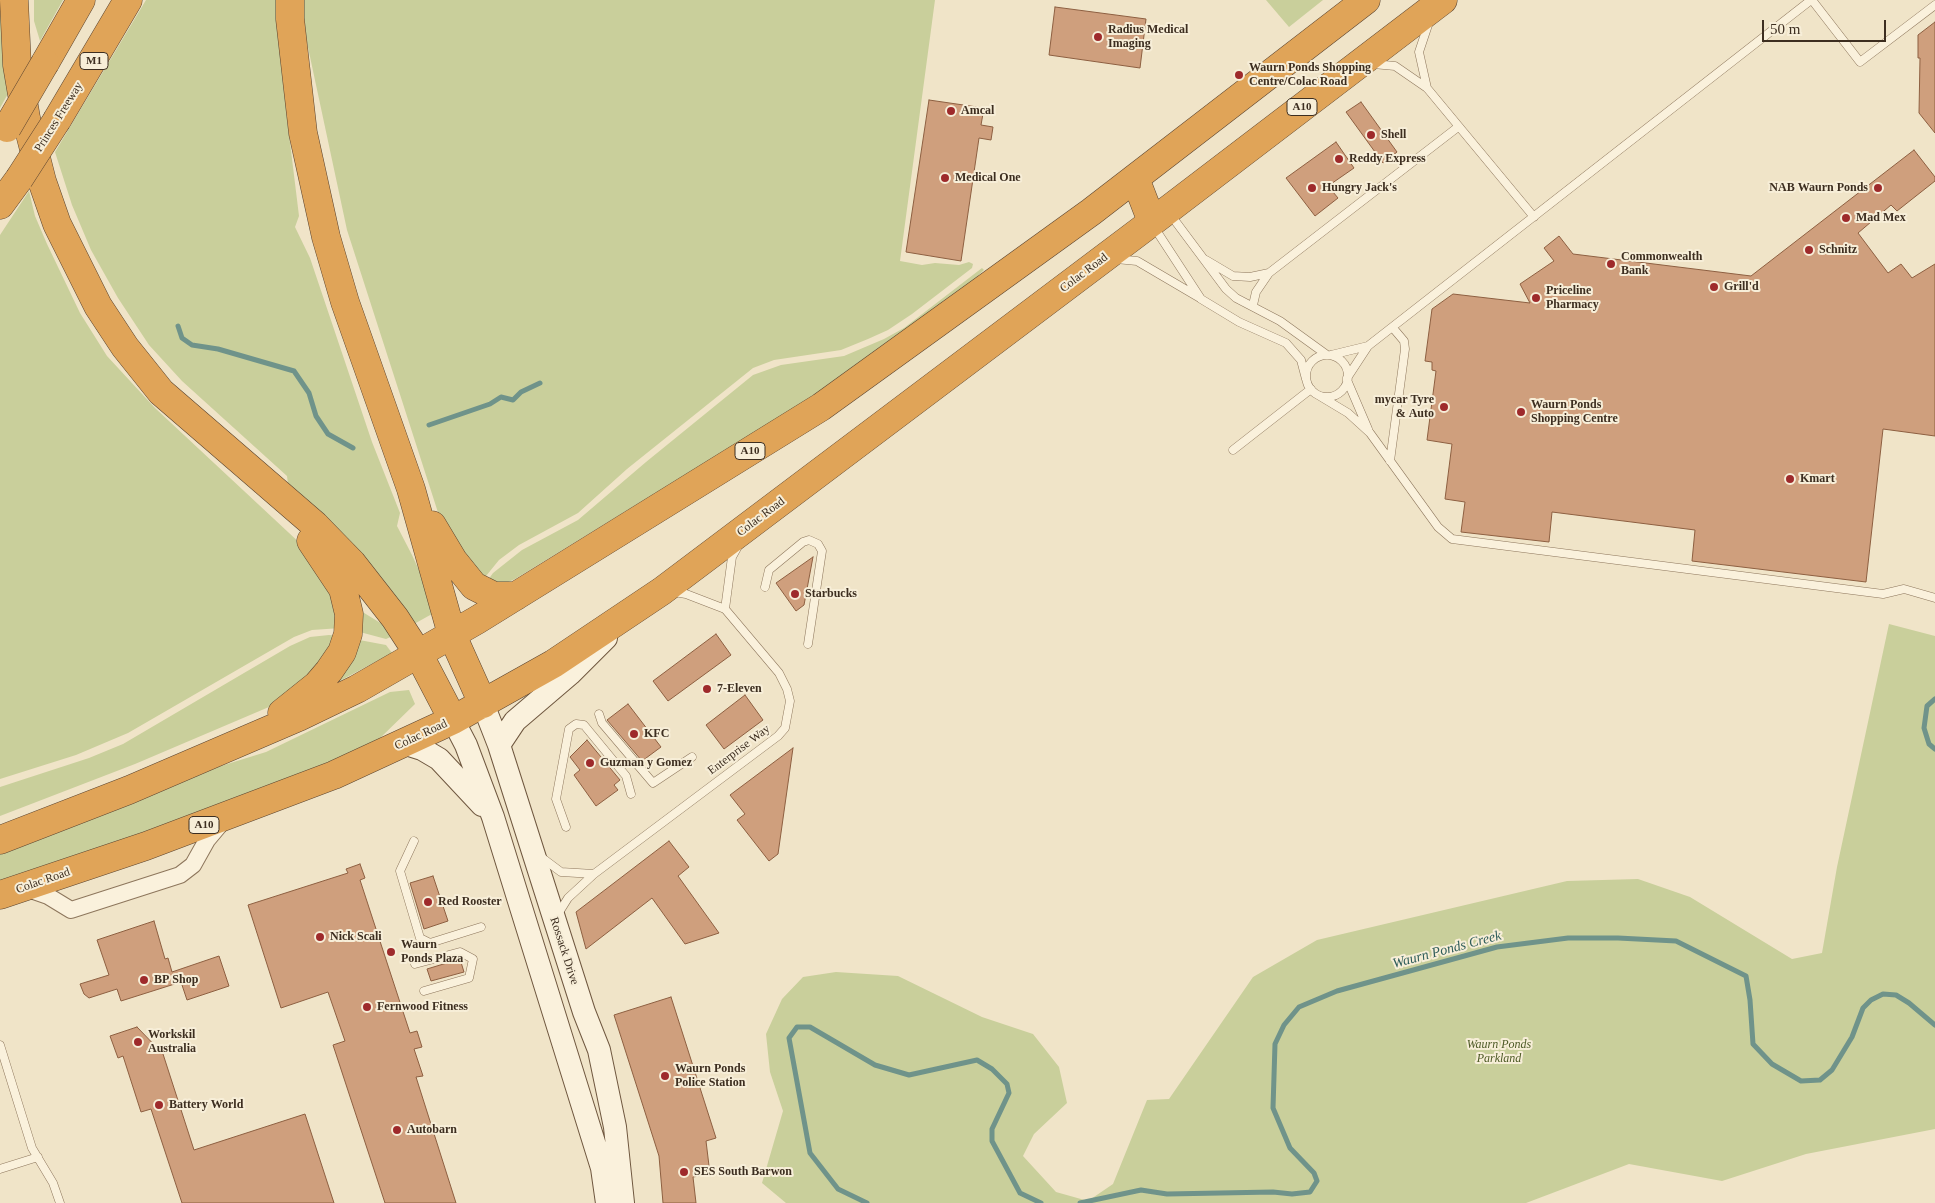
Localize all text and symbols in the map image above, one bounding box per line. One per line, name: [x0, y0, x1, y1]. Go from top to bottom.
scale bar: [1765, 10, 1889, 42]
text: 50 m: [1770, 21, 1800, 37]
place label: Radius Medical Imaging: [1108, 23, 1188, 51]
marker: Radius Medical Imaging: [1092, 31, 1104, 43]
road number: M1: [80, 52, 108, 70]
place label: Waurn Ponds Shopping Centre/Colac Road: [1249, 61, 1371, 89]
marker: Waurn Ponds Shopping Centre/Colac Road: [1233, 69, 1245, 81]
street label: Princes Freeway: [32, 79, 86, 155]
road number: A10: [1287, 98, 1317, 115]
place label: Amcal: [961, 104, 994, 118]
marker: Amcal: [945, 105, 957, 117]
place label: Shell: [1381, 128, 1406, 142]
marker: Shell: [1365, 129, 1377, 141]
place label: Reddy Express: [1349, 152, 1426, 166]
marker: Reddy Express: [1333, 153, 1345, 165]
place label: Medical One: [955, 171, 1021, 185]
marker: Medical One: [939, 172, 951, 184]
place label: Hungry Jack's: [1322, 181, 1397, 195]
place label: NAB Waurn Ponds: [1769, 181, 1868, 195]
marker: Hungry Jack's: [1306, 182, 1318, 194]
marker: NAB Waurn Ponds: [1872, 182, 1884, 194]
place label: Mad Mex: [1856, 211, 1906, 225]
marker: Mad Mex: [1840, 212, 1852, 224]
place label: Schnitz: [1819, 243, 1857, 257]
marker: Schnitz: [1803, 244, 1815, 256]
street label: Colac Road: [1057, 250, 1111, 296]
place label: Commonwealth Bank: [1621, 250, 1702, 278]
marker: Commonwealth Bank: [1605, 258, 1617, 270]
place label: Grill'd: [1724, 280, 1759, 294]
marker: Grill'd: [1708, 281, 1720, 293]
place label: Priceline Pharmacy: [1546, 284, 1599, 312]
marker: Priceline Pharmacy: [1530, 292, 1542, 304]
place label: mycar Tyre & Auto: [1375, 393, 1434, 421]
place label: Waurn Ponds Shopping Centre: [1531, 398, 1618, 426]
marker: mycar Tyre & Auto: [1438, 401, 1450, 413]
marker: Waurn Ponds Shopping Centre: [1515, 406, 1527, 418]
road number: A10: [735, 442, 765, 460]
place label: Kmart: [1800, 472, 1835, 486]
marker: Kmart: [1784, 473, 1796, 485]
street label: Colac Road: [734, 494, 788, 540]
place label: Starbucks: [805, 587, 857, 601]
marker: Starbucks: [789, 588, 801, 600]
place label: 7-Eleven: [717, 682, 762, 696]
marker: 7-Eleven: [701, 683, 713, 695]
street label: Colac Road: [392, 717, 450, 753]
street label: Enterprise Way: [705, 722, 773, 778]
place label: KFC: [644, 727, 669, 741]
marker: KFC: [628, 728, 640, 740]
place label: Guzman y Gomez: [600, 756, 692, 770]
marker: Guzman y Gomez: [584, 757, 596, 769]
road number: A10: [189, 816, 219, 834]
street label: Colac Road: [14, 865, 72, 897]
place label: Red Rooster: [438, 895, 502, 909]
marker: Red Rooster: [422, 896, 434, 908]
street label: Rossack Drive: [546, 915, 582, 987]
water label: Waurn Ponds Creek: [1391, 927, 1503, 973]
place label: Nick Scali: [330, 930, 382, 944]
marker: Nick Scali: [314, 931, 326, 943]
place label: Waurn Ponds Plaza: [401, 938, 463, 966]
marker: Waurn Ponds Plaza: [385, 946, 397, 958]
place label: BP Shop: [154, 973, 198, 987]
marker: BP Shop: [138, 974, 150, 986]
place label: Fernwood Fitness: [377, 1000, 468, 1014]
marker: Fernwood Fitness: [361, 1001, 373, 1013]
place label: Workskil Australia: [148, 1028, 196, 1056]
marker: Workskil Australia: [132, 1036, 144, 1048]
park label: Waurn Ponds Parkland: [1467, 1038, 1531, 1066]
place label: Waurn Ponds Police Station: [675, 1062, 745, 1090]
marker: Waurn Ponds Police Station: [659, 1070, 671, 1082]
place label: Battery World: [169, 1098, 243, 1112]
marker: Battery World: [153, 1099, 165, 1111]
place label: Autobarn: [407, 1123, 457, 1137]
marker: Autobarn: [391, 1124, 403, 1136]
place label: SES South Barwon: [694, 1165, 792, 1179]
marker: SES South Barwon: [678, 1166, 690, 1178]

